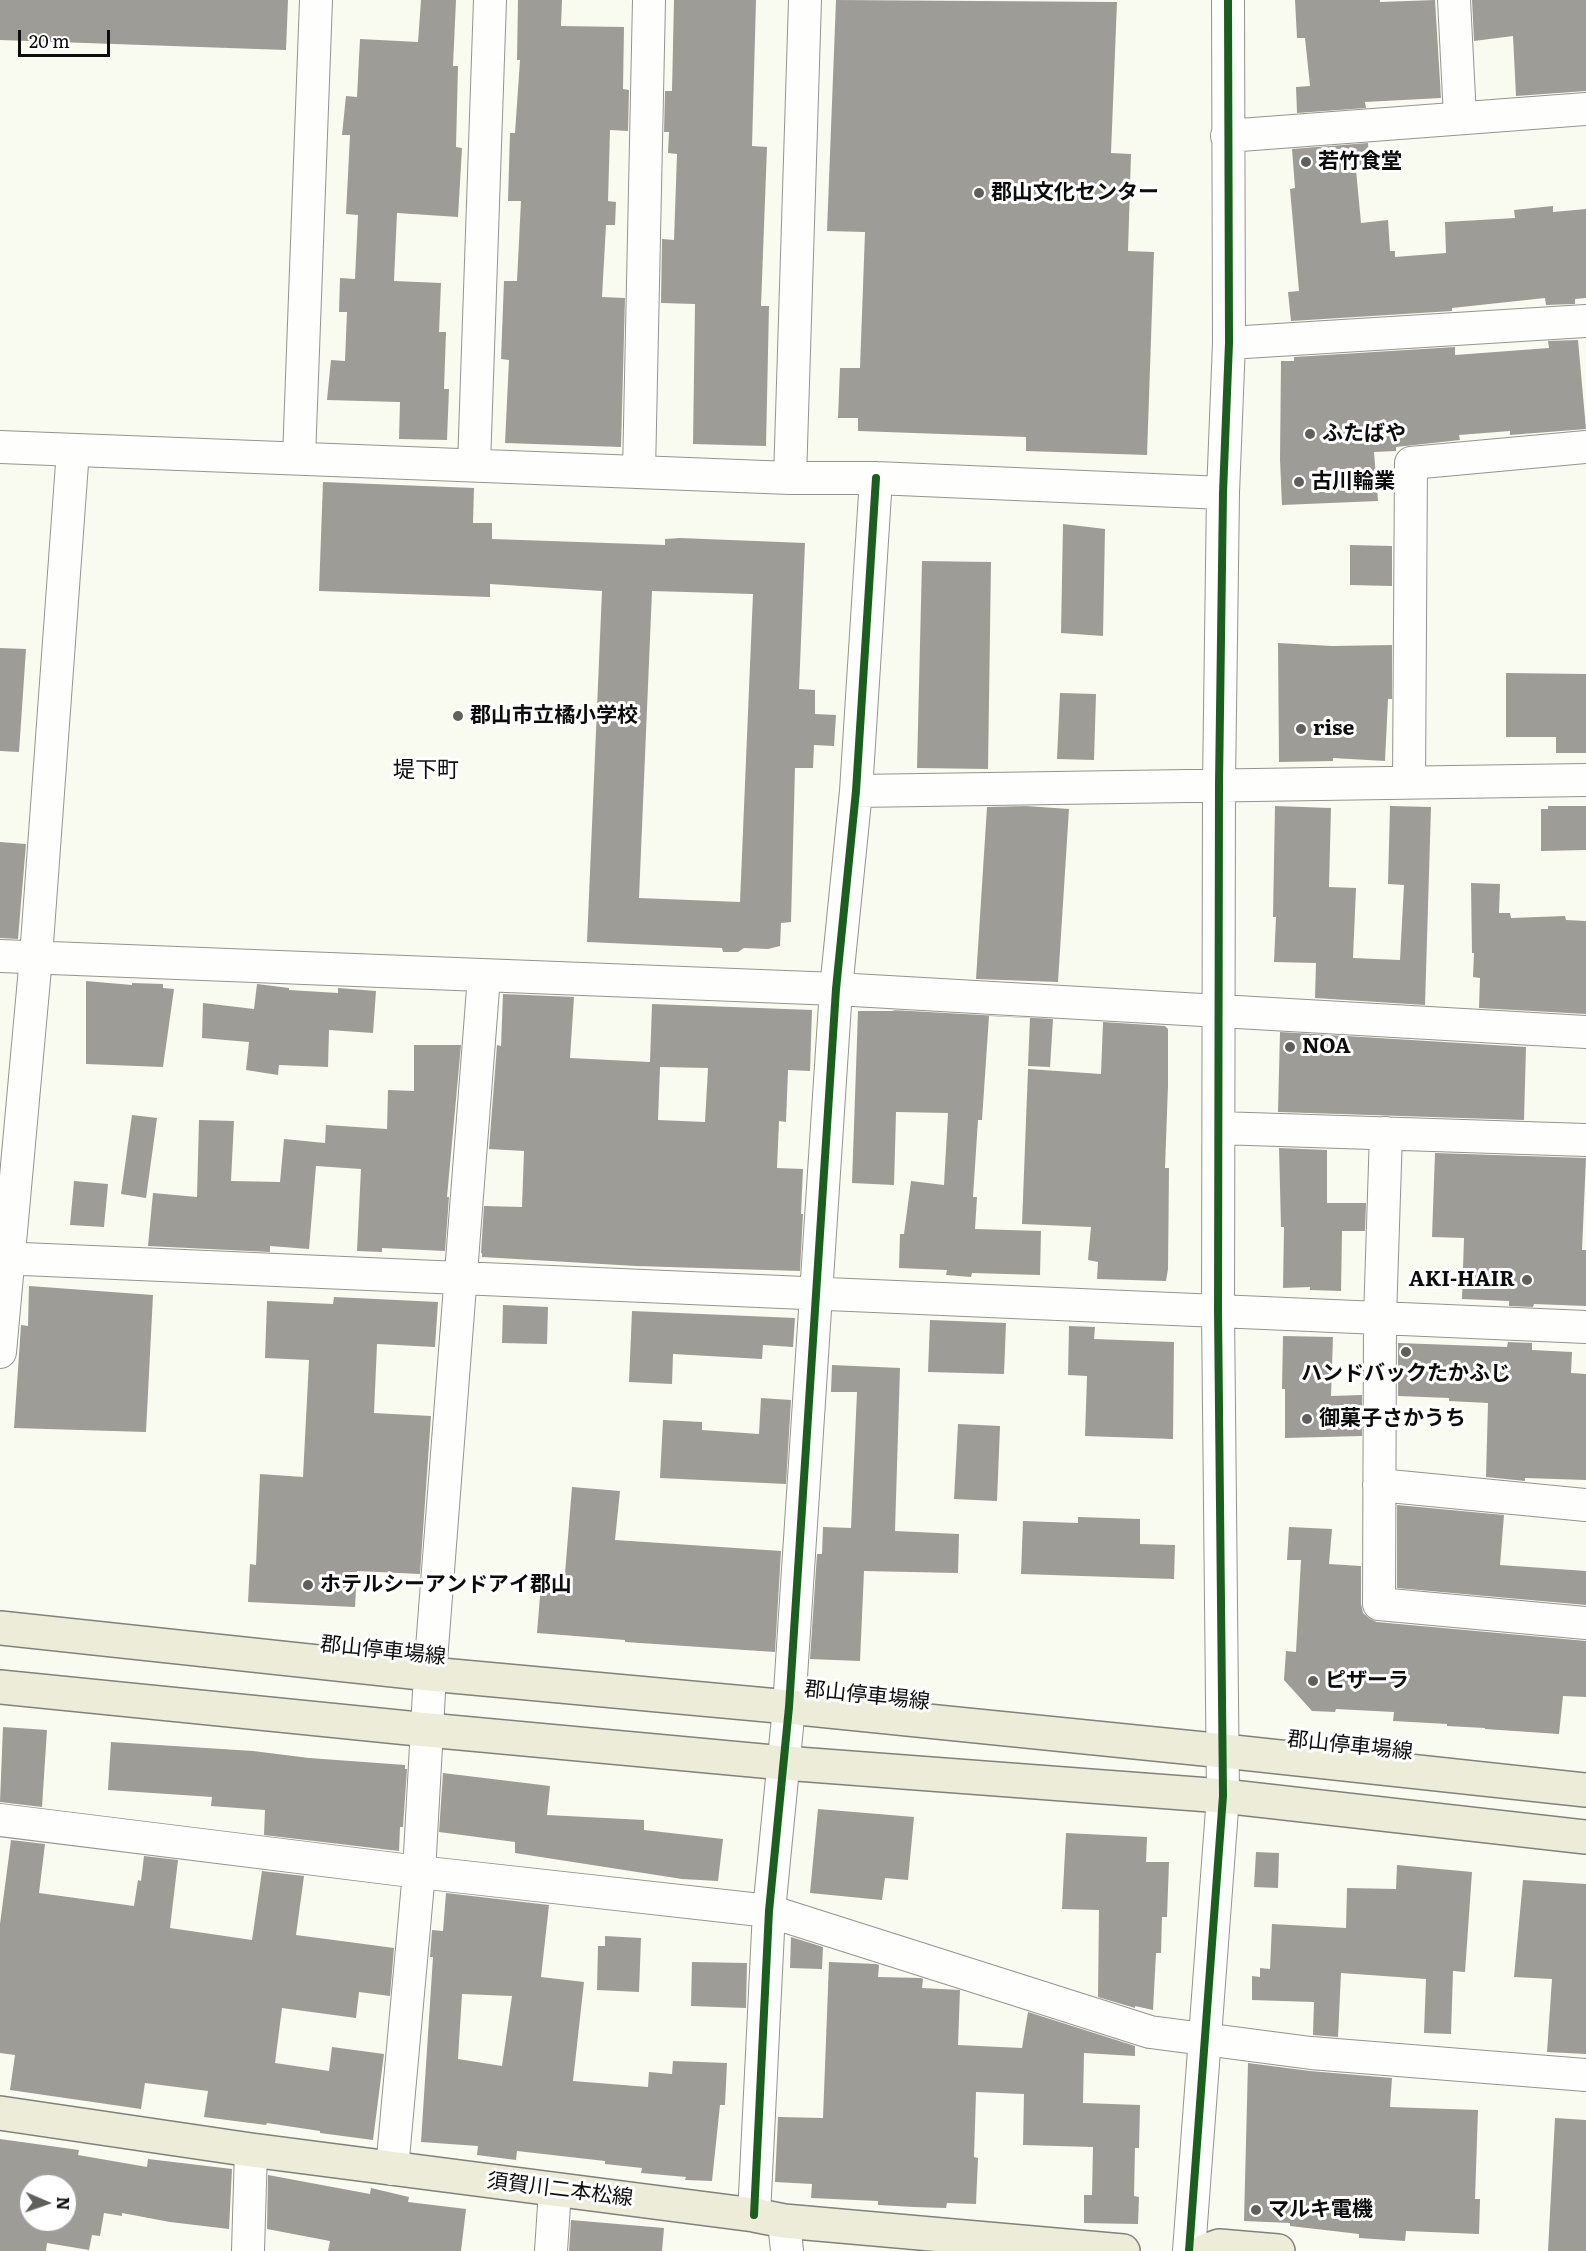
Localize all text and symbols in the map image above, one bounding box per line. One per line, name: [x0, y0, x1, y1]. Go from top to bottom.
scale bar: [21, 18, 112, 56]
text: 20 m: [29, 27, 70, 54]
place label: 若竹食堂: [1318, 149, 1402, 175]
marker: 若竹食堂: [1299, 155, 1313, 169]
place label: 郡山文化センター: [991, 180, 1159, 206]
marker: 郡山文化センター: [972, 186, 986, 200]
place label: ふたばや: [1322, 421, 1406, 447]
marker: ふたばや: [1303, 427, 1317, 441]
place label: 古川輪業: [1311, 469, 1395, 495]
marker: 古川輪業: [1292, 475, 1306, 489]
place label: 郡山市立橘小学校: [470, 703, 638, 729]
marker: 郡山市立橘小学校: [451, 709, 465, 723]
place label: rise: [1313, 716, 1354, 742]
marker: rise: [1294, 722, 1308, 736]
district label: 堤下町: [393, 758, 459, 784]
place label: NOA: [1302, 1034, 1351, 1060]
marker: NOA: [1283, 1040, 1297, 1054]
place label: AKI-HAIR: [1409, 1267, 1515, 1293]
marker: AKI-HAIR: [1520, 1273, 1534, 1287]
marker: ハンドバックたかふじ: [1399, 1345, 1413, 1359]
place label: ハンドバックたかふじ: [1301, 1361, 1511, 1387]
place label: 御菓子さかうち: [1319, 1406, 1466, 1432]
marker: 御菓子さかうち: [1300, 1412, 1314, 1426]
place label: ホテルシーアンドアイ郡山: [320, 1572, 572, 1598]
marker: ホテルシーアンドアイ郡山: [301, 1578, 315, 1592]
street label: 郡山停車場線: [319, 1632, 447, 1670]
place label: ピザーラ: [1325, 1668, 1409, 1694]
marker: ピザーラ: [1306, 1674, 1320, 1688]
street label: 郡山停車場線: [803, 1677, 931, 1715]
street label: 郡山停車場線: [1286, 1727, 1414, 1765]
street label: 須賀川二本松線: [486, 2169, 634, 2211]
north arrow: [18, 2173, 78, 2233]
text: N: [52, 2196, 76, 2211]
place label: マルキ電機: [1268, 2197, 1373, 2223]
marker: マルキ電機: [1249, 2203, 1263, 2217]

